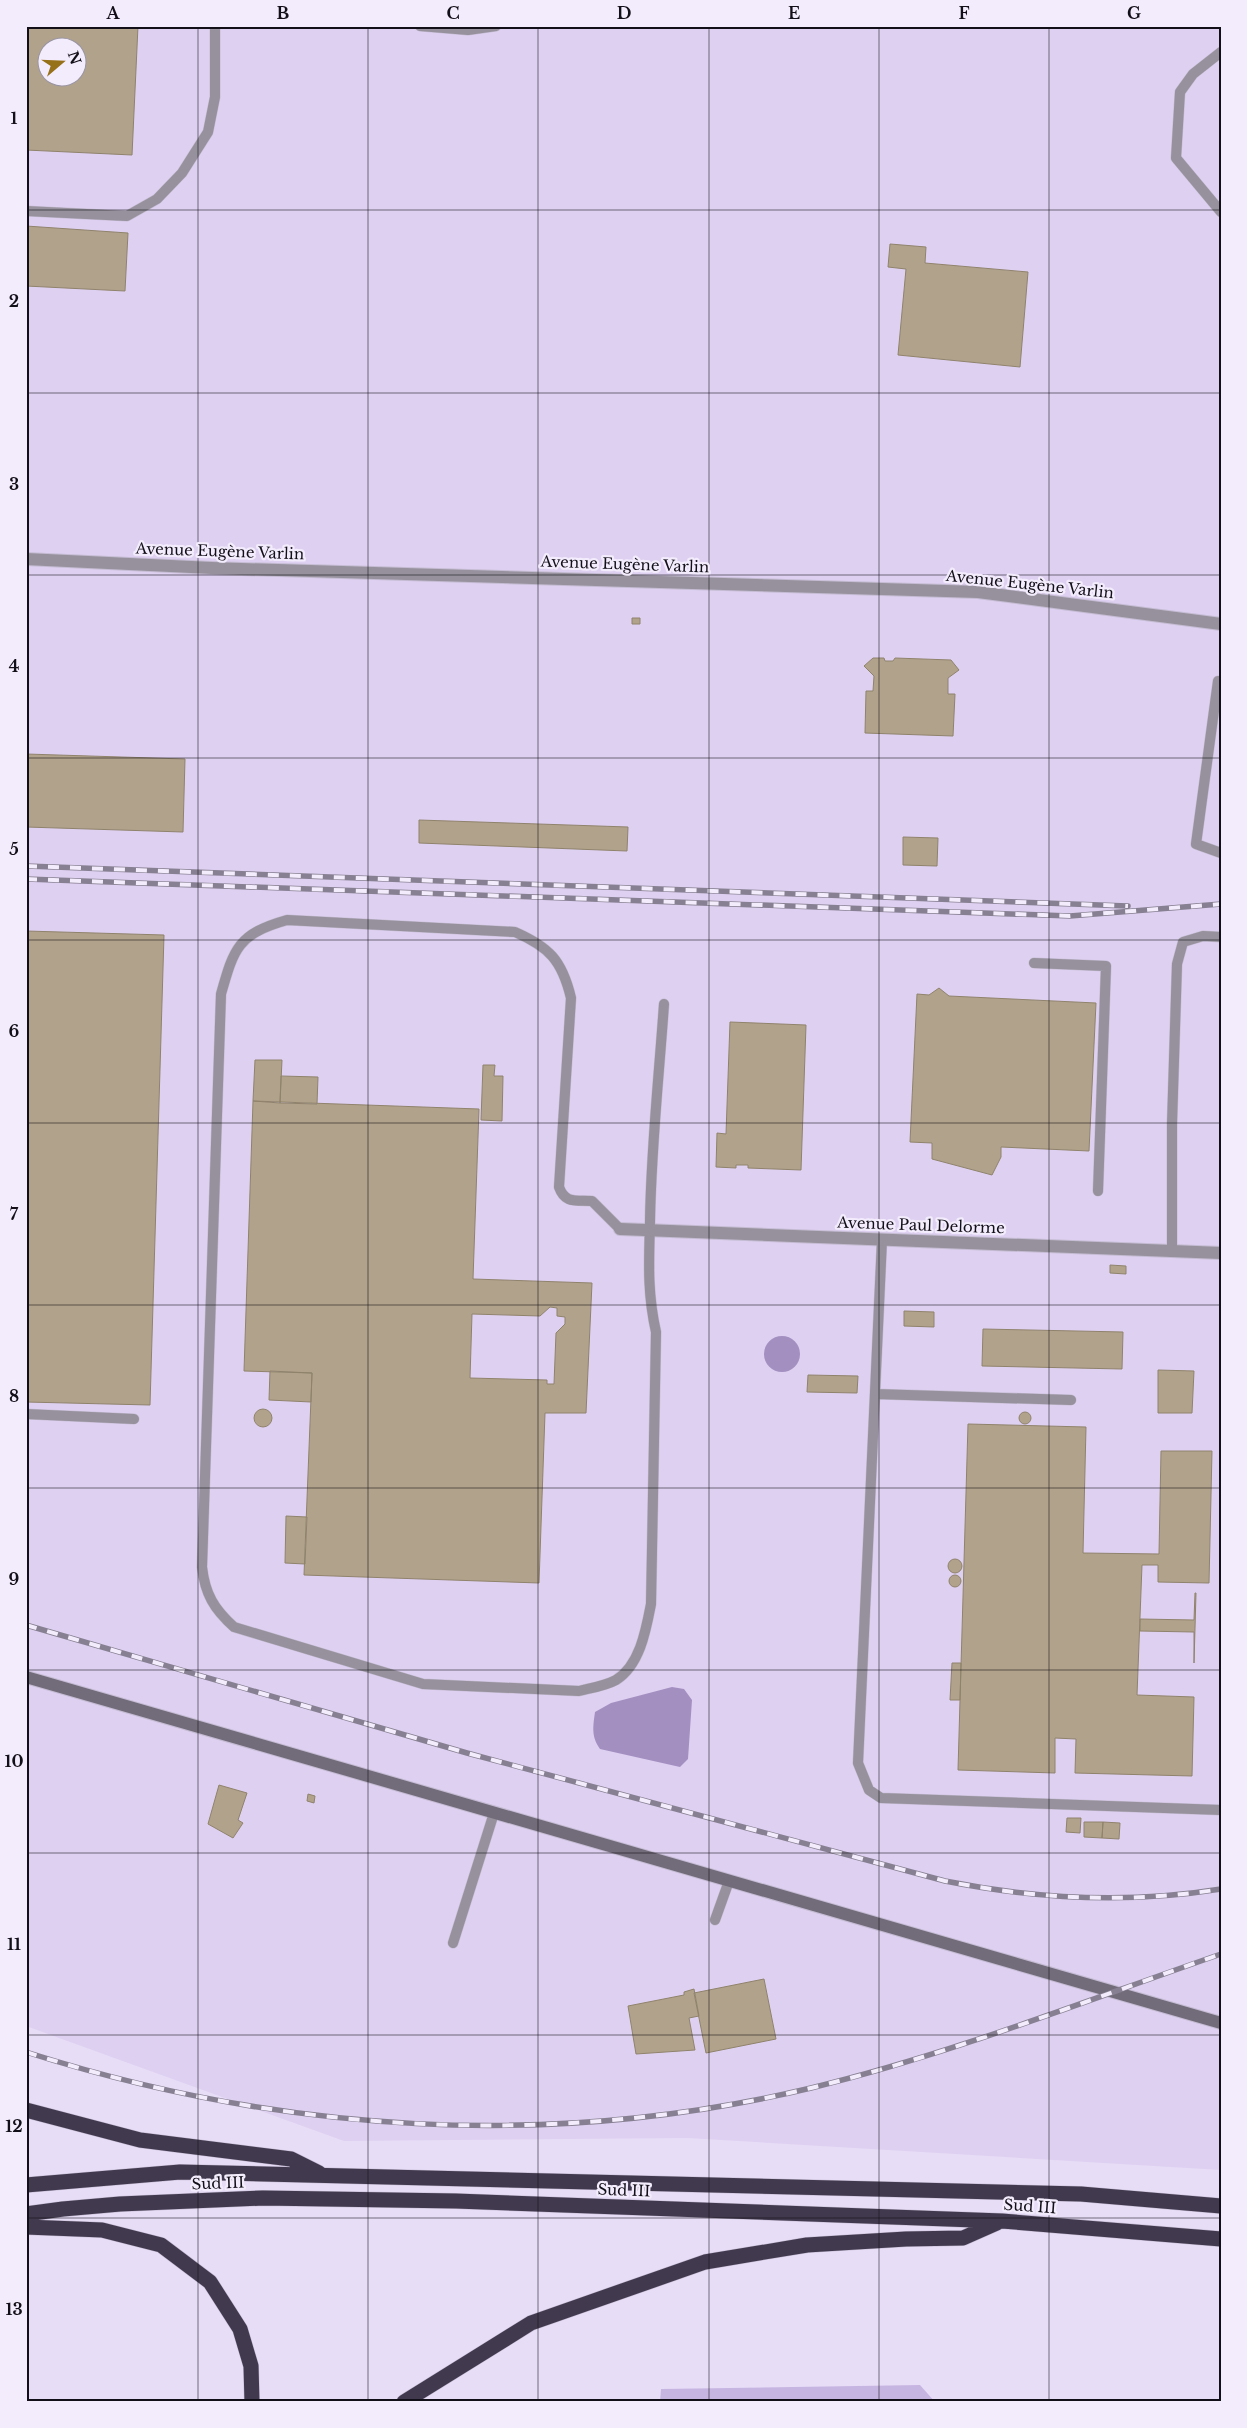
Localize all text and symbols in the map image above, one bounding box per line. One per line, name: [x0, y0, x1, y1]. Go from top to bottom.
text: A: [106, 3, 121, 23]
text: B: [277, 3, 290, 23]
text: C: [446, 3, 460, 23]
text: D: [617, 3, 631, 23]
text: E: [788, 3, 800, 23]
text: F: [958, 3, 970, 23]
text: G: [1127, 3, 1141, 23]
north arrow: [38, 38, 88, 88]
text: N: [64, 49, 85, 67]
text: 1: [11, 108, 18, 128]
text: 2: [9, 291, 19, 311]
text: 3: [9, 474, 19, 494]
street label: Avenue Eugène Varlin: [134, 539, 305, 563]
street label: Avenue Eugène Varlin: [539, 552, 710, 576]
street label: Avenue Eugène Varlin: [944, 566, 1115, 602]
text: 4: [9, 656, 19, 676]
text: 5: [9, 839, 19, 859]
text: 6: [9, 1021, 20, 1041]
text: 7: [10, 1204, 19, 1224]
street label: Avenue Paul Delorme: [836, 1213, 1005, 1237]
text: 8: [9, 1386, 19, 1406]
text: 9: [9, 1569, 20, 1589]
text: 10: [4, 1751, 24, 1771]
text: 11: [7, 1934, 21, 1954]
text: 12: [5, 2116, 23, 2136]
street label: Sud III: [191, 2173, 245, 2193]
street label: Sud III: [597, 2180, 651, 2200]
street label: Sud III: [1003, 2195, 1057, 2217]
text: 13: [5, 2299, 23, 2319]

